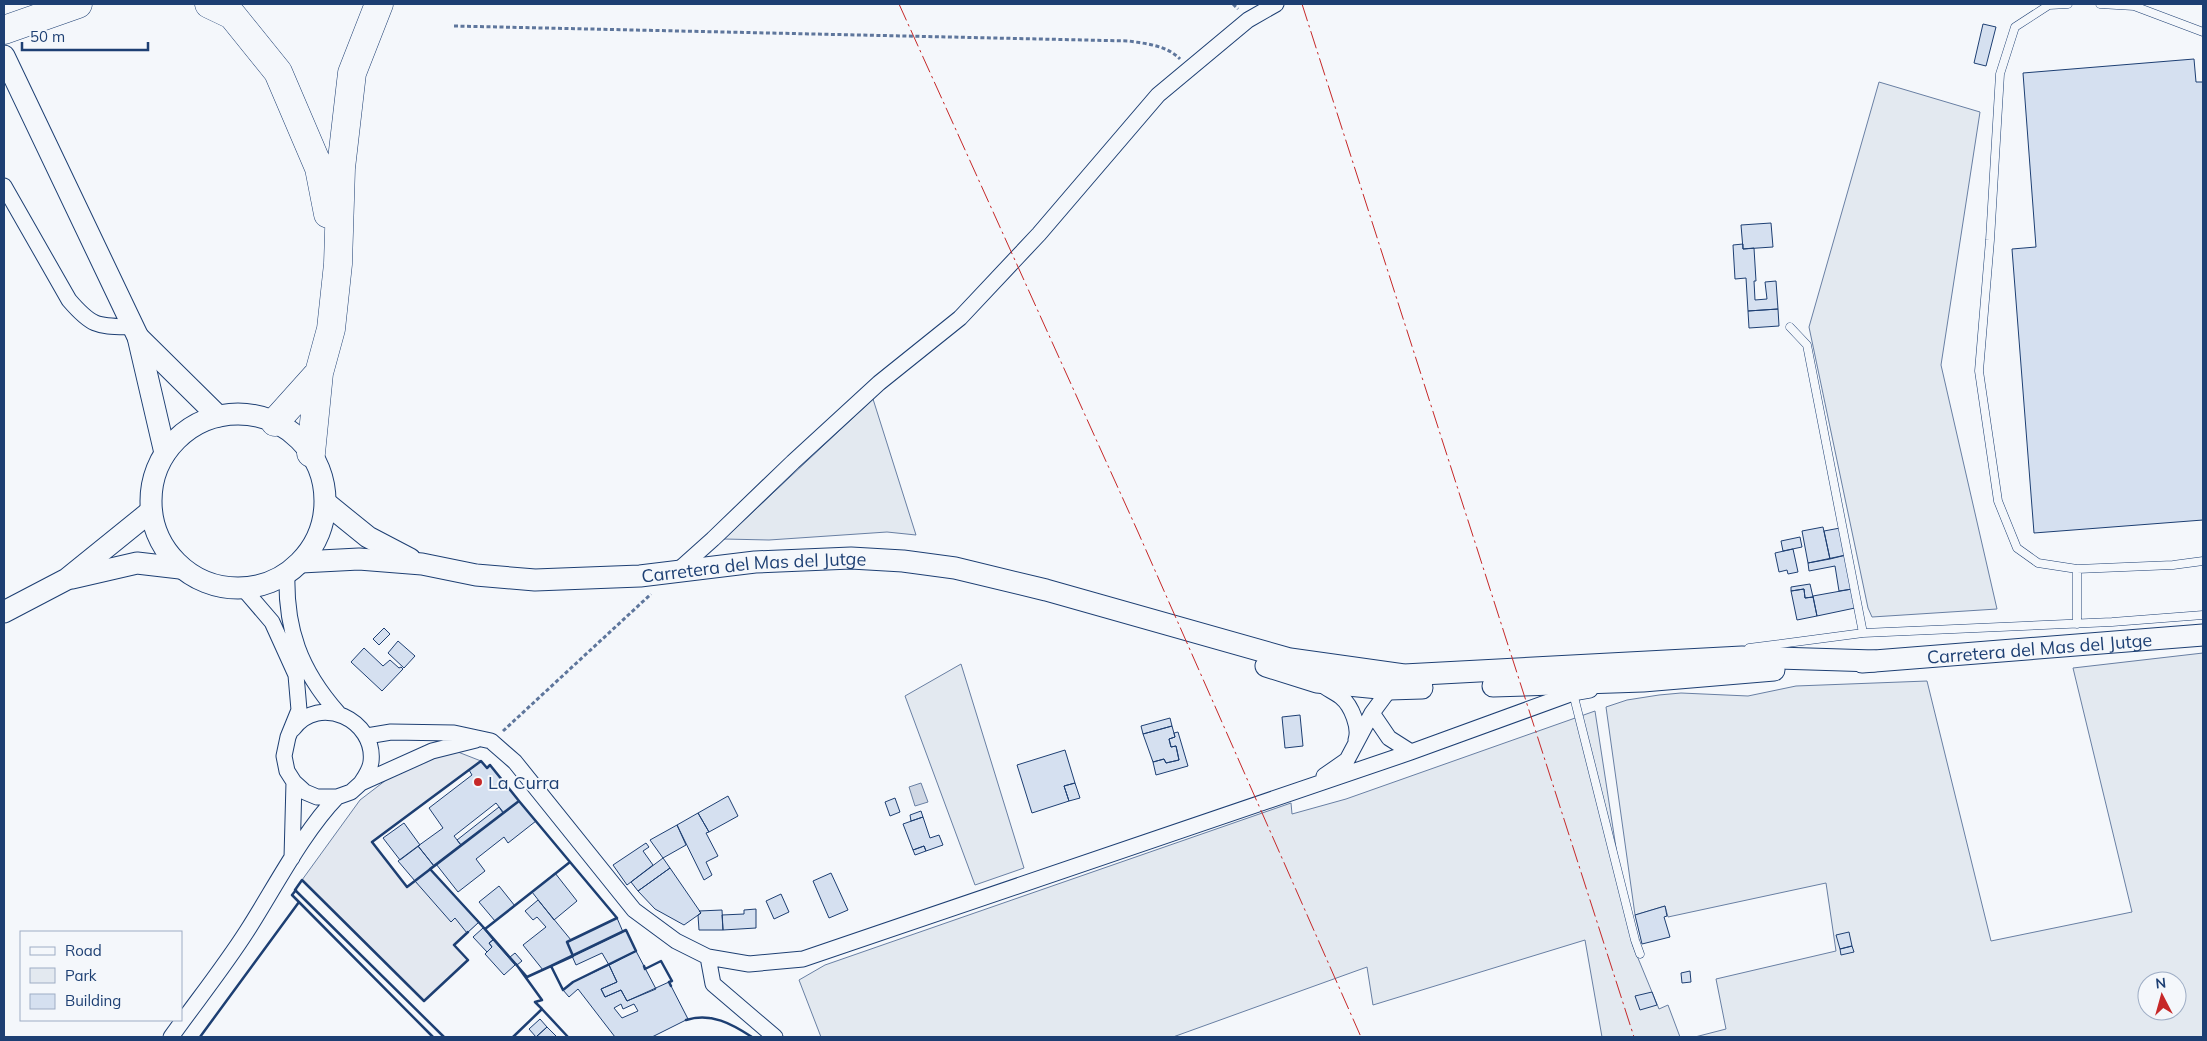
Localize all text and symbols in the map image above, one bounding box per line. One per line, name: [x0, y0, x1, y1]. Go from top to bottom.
scale bar: [22, 20, 149, 52]
text: 50 m: [30, 27, 65, 46]
street label: Carretera del Mas del Jutge: [640, 546, 867, 587]
street label: Carretera del Mas del Jutge: [1926, 628, 2153, 668]
place label: La Curra: [488, 771, 560, 794]
marker: La Curra: [472, 776, 484, 788]
legend: [20, 931, 182, 1021]
text: Road: [65, 941, 102, 960]
text: Park: [65, 966, 97, 985]
north arrow: [2137, 971, 2187, 1021]
text: N: [2154, 974, 2167, 993]
text: Building: [65, 991, 121, 1010]

